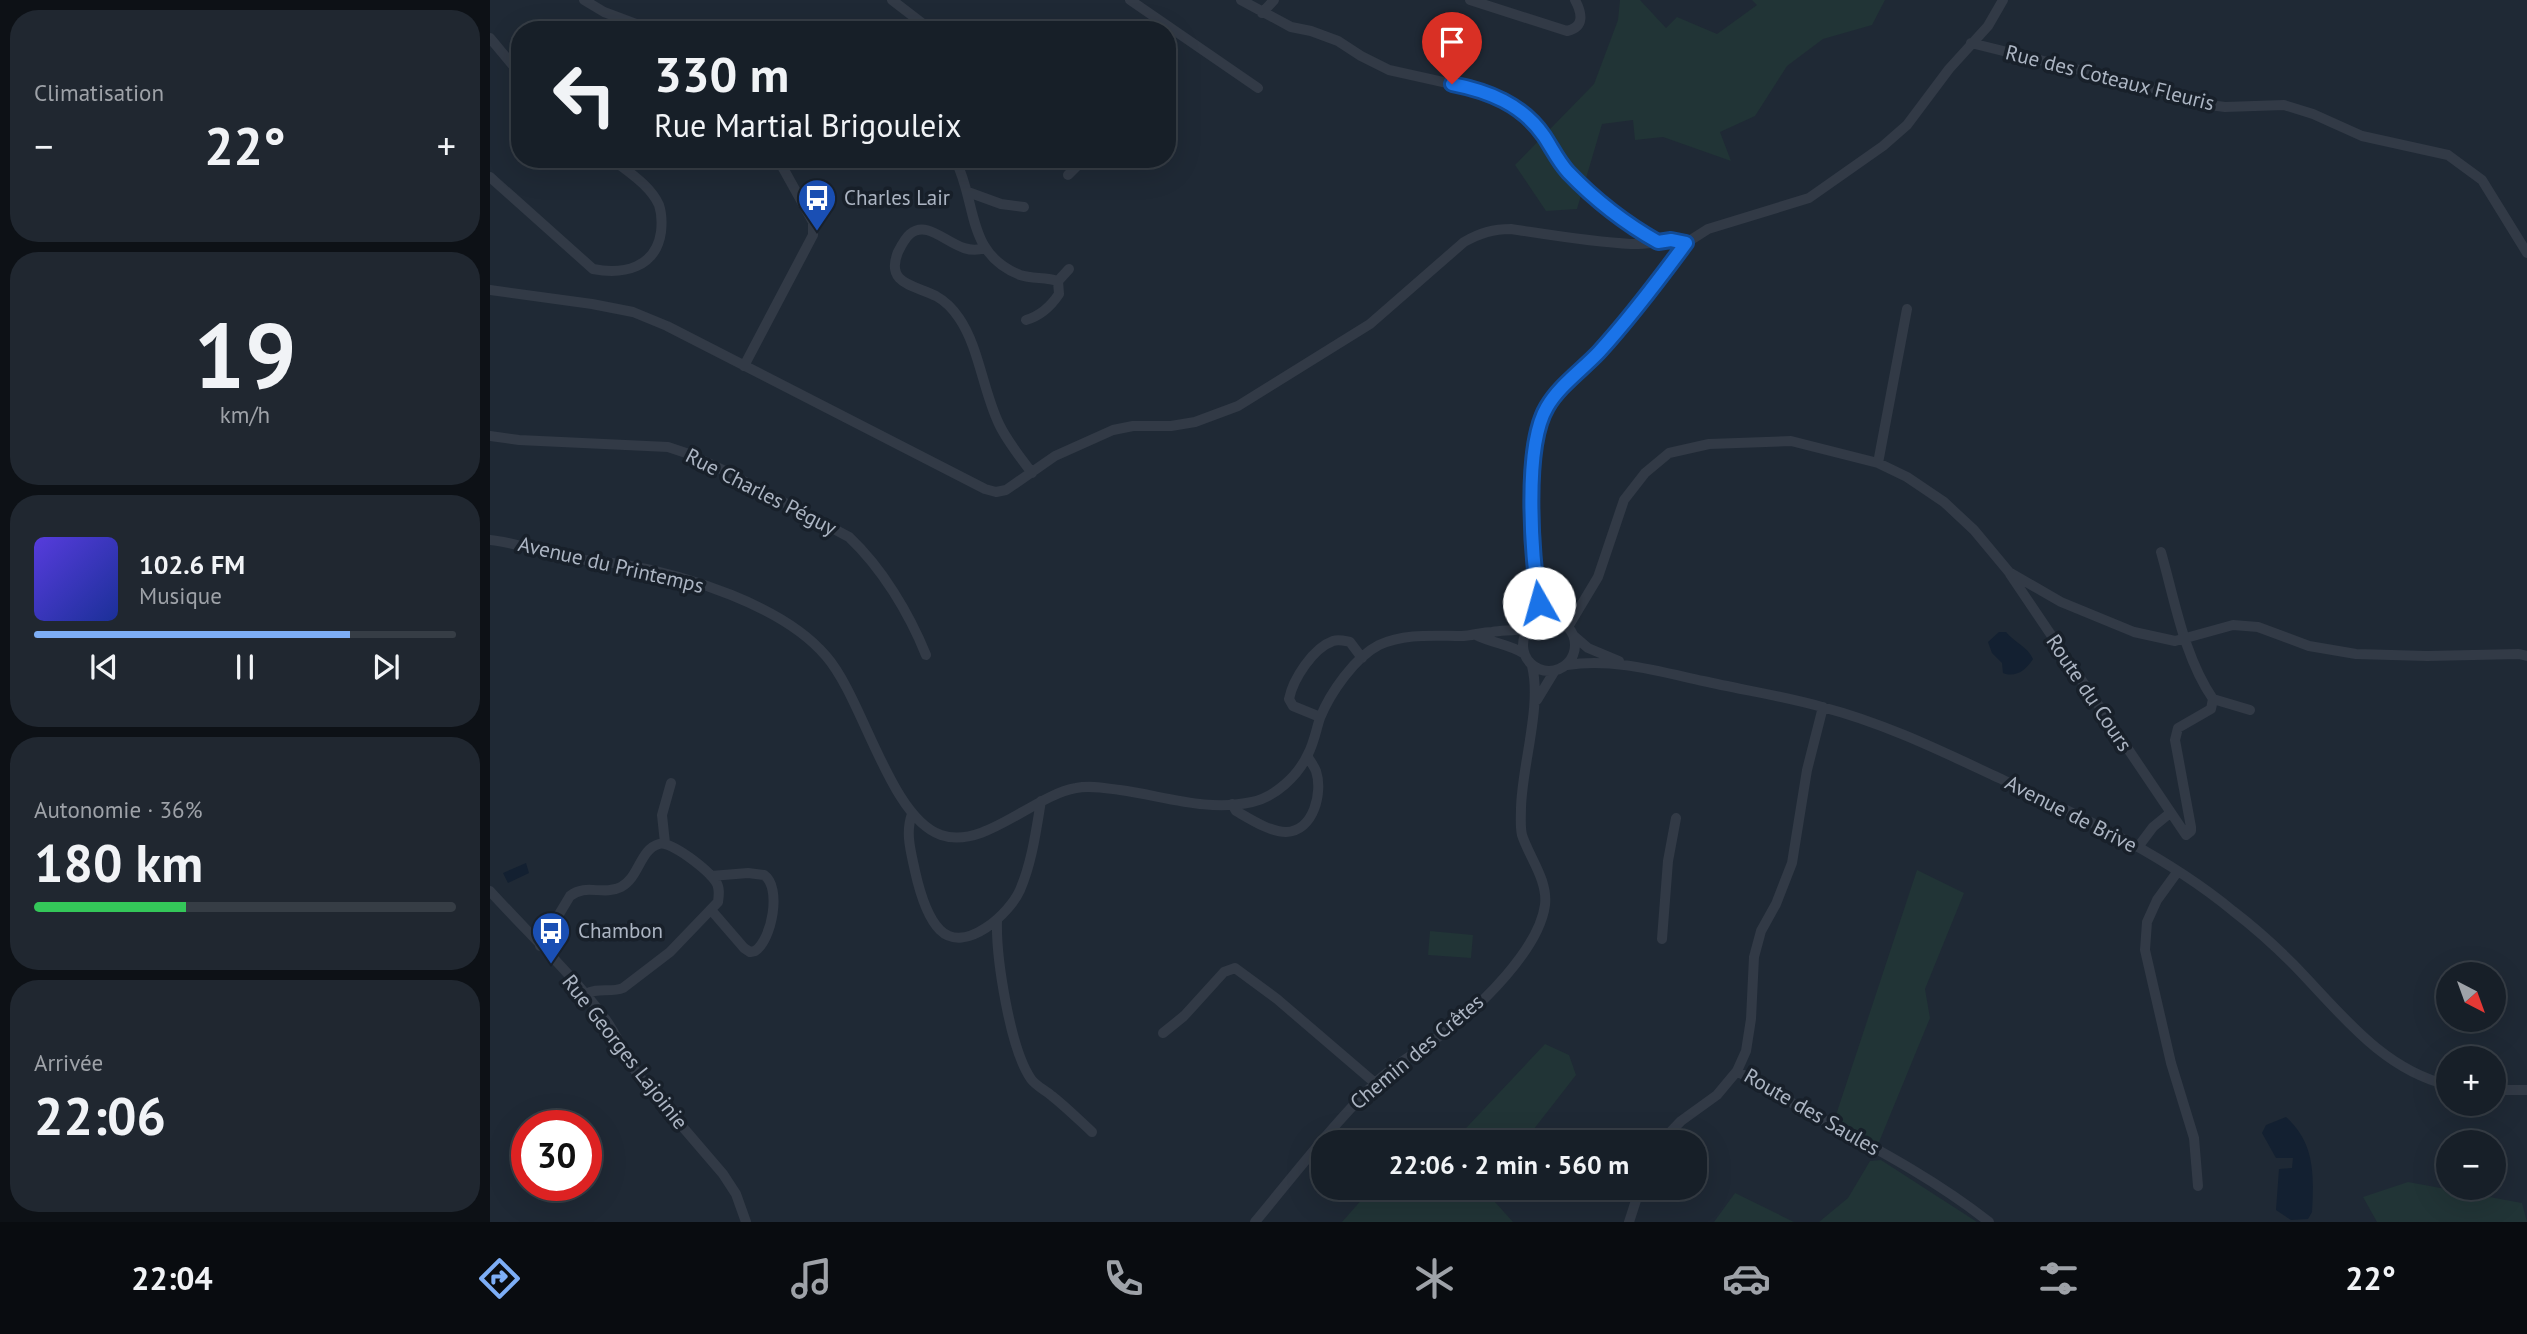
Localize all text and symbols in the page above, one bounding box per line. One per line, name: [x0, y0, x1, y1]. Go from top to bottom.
pin: [1422, 12.0, 1482, 84]
icon: arrive: [1433, 23, 1471, 61]
street label: Rue des Coteaux Fleuris: [2003, 38, 2217, 117]
text: 330 m: [654, 42, 789, 106]
icon: left: [539, 49, 630, 140]
text: Climatisation: [34, 78, 164, 107]
text: Rue Martial Brigouleix: [654, 104, 961, 146]
text: 22°: [204, 112, 286, 179]
text: −: [34, 121, 53, 170]
text: +: [437, 121, 456, 170]
bus stop icon: Charles Lair: [796, 177, 838, 232]
place label: Charles Lair: [844, 184, 950, 211]
text: 19: [193, 295, 297, 413]
text: km/h: [220, 400, 270, 429]
street label: Rue Charles Péguy: [681, 442, 841, 541]
street label: Avenue du Printemps: [516, 530, 706, 599]
text: 102.6 FM: [139, 548, 245, 581]
position arrow: [1502, 566, 1576, 640]
text: Musique: [139, 581, 222, 610]
street label: Route du Cours: [2040, 629, 2138, 756]
icon: previous: [85, 648, 123, 686]
icon: pause: [226, 648, 264, 686]
icon: next: [367, 648, 405, 686]
street label: Avenue de Brive: [2001, 769, 2142, 858]
text: Autonomie · 36%: [34, 795, 202, 824]
text: 180 km: [34, 829, 203, 896]
bus stop icon: Chambon: [530, 910, 572, 965]
place label: Chambon: [578, 917, 663, 944]
north arrow: [2436, 962, 2506, 1032]
map controls: [2436, 962, 2506, 1200]
street label: Rue Georges Lajoinie: [557, 969, 694, 1135]
street label: Chemin des Crêtes: [1344, 988, 1489, 1115]
button: +: [2436, 1046, 2506, 1116]
text: Arrivée: [34, 1048, 103, 1077]
street label: Route des Saules: [1740, 1062, 1885, 1161]
text: 22:06: [34, 1082, 166, 1149]
speed limit sign: 30: [511, 1110, 602, 1201]
button: −: [2436, 1130, 2506, 1200]
text: 22:06 · 2 min · 560 m: [1389, 1148, 1629, 1181]
icon: directions: [475, 1254, 524, 1303]
icon: music: [787, 1254, 836, 1303]
icon: phone: [1099, 1254, 1148, 1303]
icon: climate: [1410, 1254, 1459, 1303]
icon: car: [1722, 1254, 1771, 1303]
icon: filters: [2034, 1254, 2083, 1303]
text: 22:04: [131, 1257, 213, 1299]
text: 22°: [2345, 1257, 2396, 1299]

